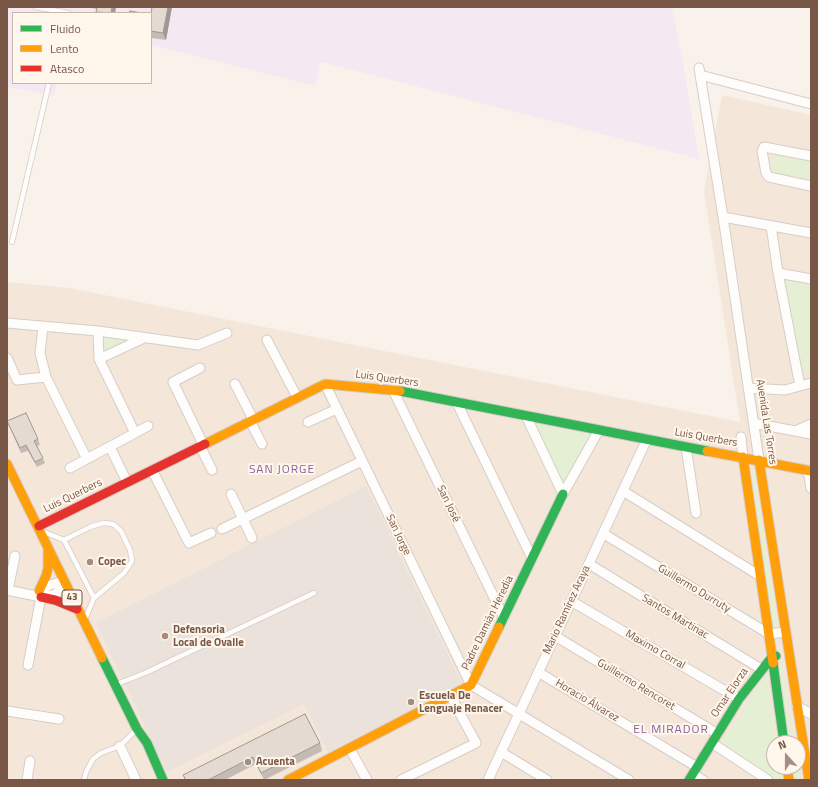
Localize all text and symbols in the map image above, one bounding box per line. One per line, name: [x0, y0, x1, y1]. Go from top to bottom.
legend: [12, 12, 152, 84]
text: Fluido: [50, 19, 81, 38]
text: Lento: [50, 39, 79, 58]
text: Atasco: [50, 59, 84, 78]
street label: Luis Querbers: [355, 368, 419, 390]
street label: Avenida Las Torres: [753, 378, 779, 466]
street label: Luis Querbers: [673, 426, 739, 450]
district label: SAN JORGE: [249, 463, 315, 477]
street label: Luis Querbers: [41, 476, 105, 516]
street label: San José: [433, 483, 463, 525]
street label: San Jorge: [382, 512, 414, 558]
place label: Copec: [98, 555, 126, 569]
marker: Copec: [85, 557, 95, 567]
street label: Guillermo Durruty: [655, 562, 733, 616]
street label: Mario Ramírez Araya: [541, 564, 593, 656]
street label: Padre Damián Heredia: [459, 574, 517, 672]
road number: 43: [62, 590, 82, 606]
street label: Santos Martinac: [639, 592, 711, 642]
place label: Defensoria Local de Ovalle: [173, 623, 244, 649]
street label: Maximo Corral: [623, 628, 687, 672]
marker: Defensoria Local de Ovalle: [160, 631, 170, 641]
street label: Guillermo Rencoret: [595, 657, 677, 713]
street label: Omar Elorza: [709, 666, 751, 720]
street label: Horacio Álvarez: [553, 677, 621, 725]
place label: Escuela De Lenguaje Renacer: [419, 689, 503, 715]
marker: Escuela De Lenguaje Renacer: [406, 697, 416, 707]
district label: EL MIRADOR: [633, 723, 709, 737]
north arrow: [766, 735, 806, 775]
text: N: [776, 736, 788, 754]
place label: Acuenta: [256, 755, 295, 769]
marker: Acuenta: [243, 757, 253, 767]

